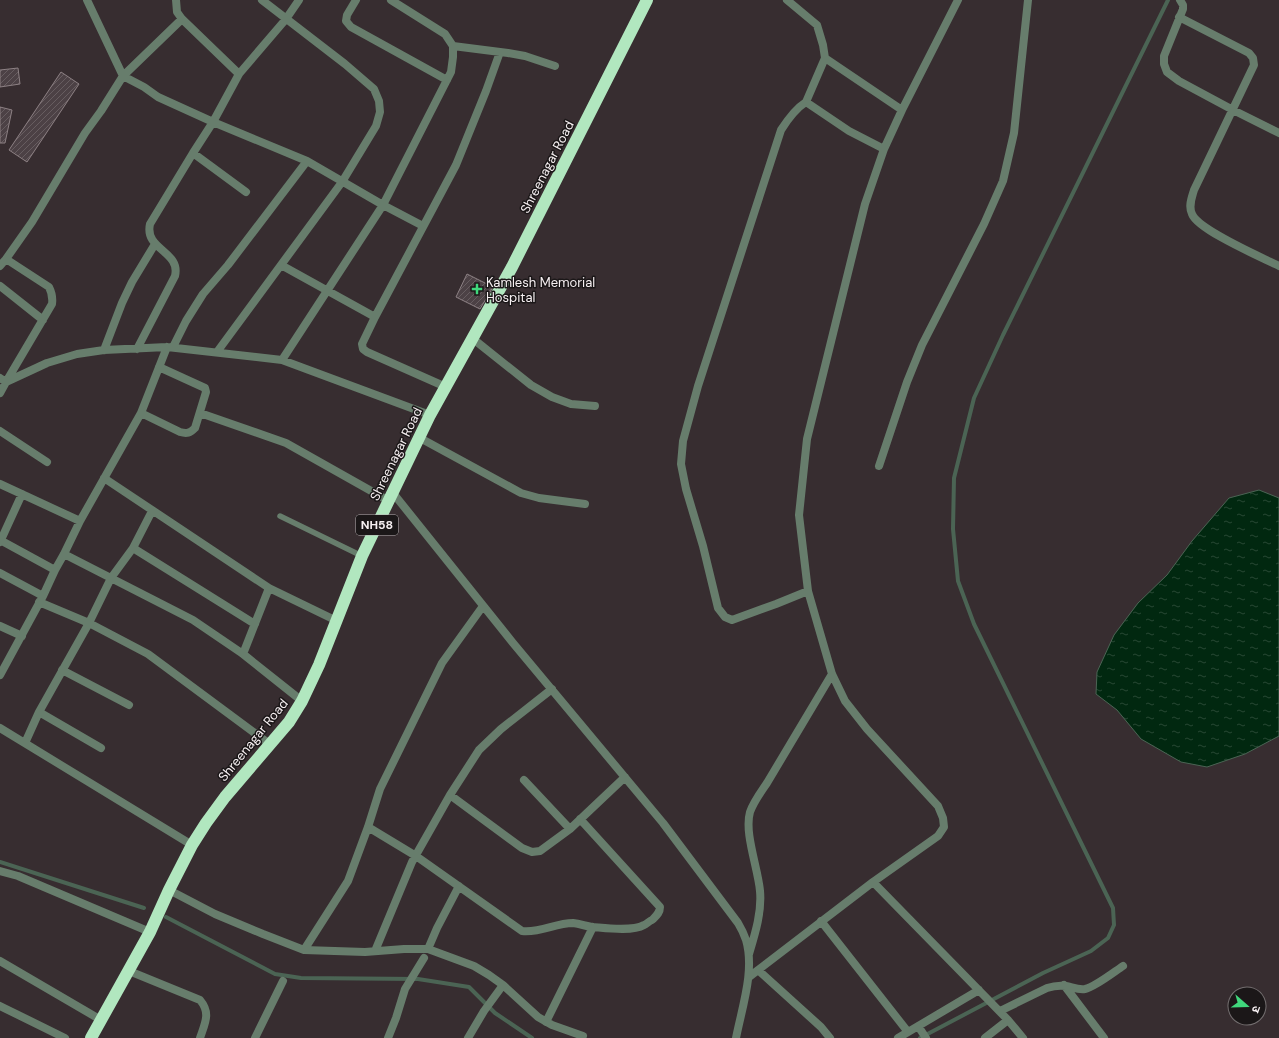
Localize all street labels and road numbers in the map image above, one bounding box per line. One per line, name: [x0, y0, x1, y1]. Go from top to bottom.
street label: Shreenagar Road: [516, 118, 578, 216]
street label: Shreenagar Road: [366, 405, 426, 503]
road number: NH58: [356, 515, 398, 535]
street label: Shreenagar Road: [214, 695, 292, 785]

